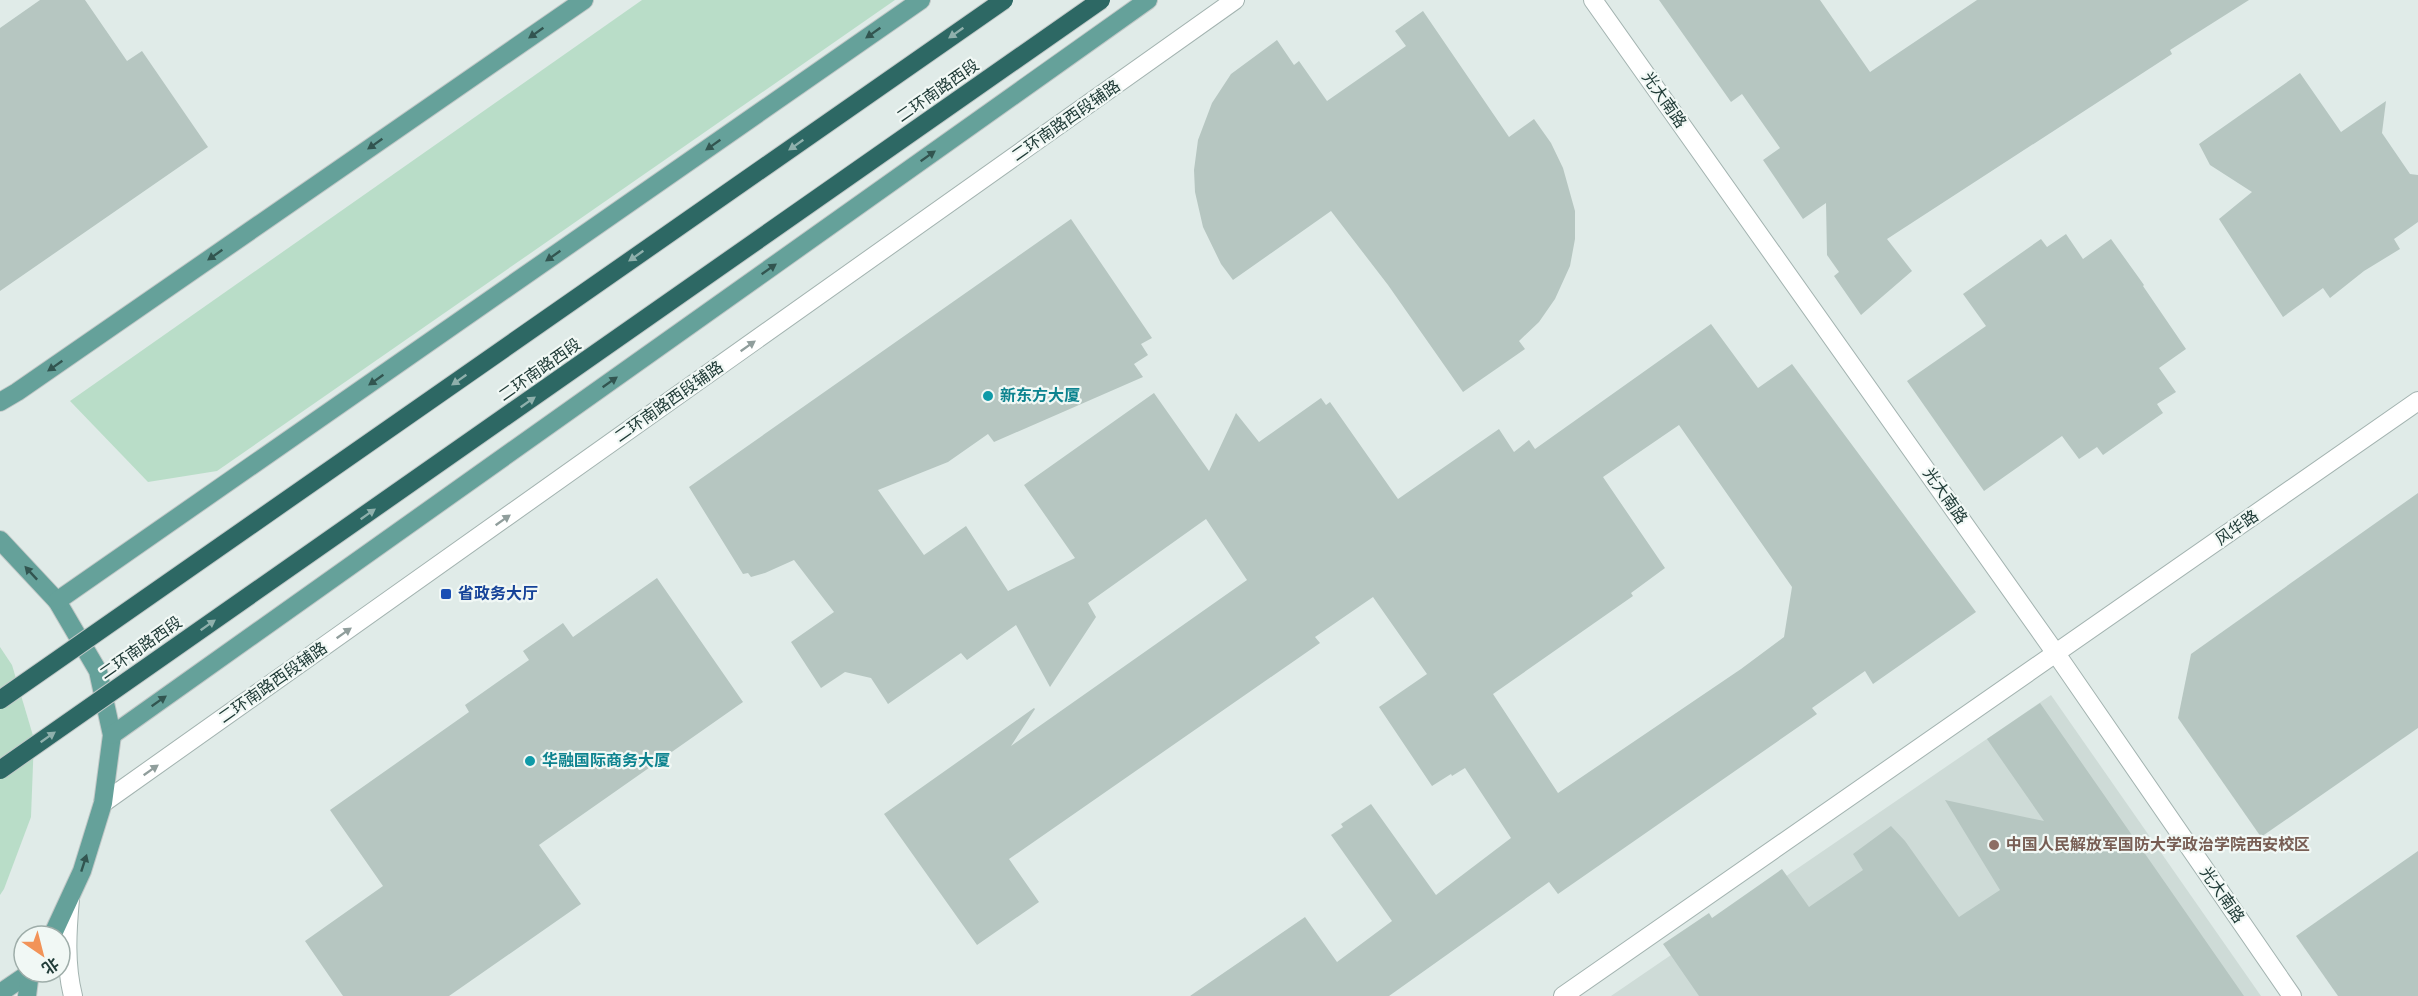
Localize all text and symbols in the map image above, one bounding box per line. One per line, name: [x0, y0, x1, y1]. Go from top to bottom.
one-way arrow: [528, 27, 544, 39]
one-way arrow: [866, 27, 882, 39]
one-way arrow: [949, 27, 965, 39]
street label: 二环南路西段: [892, 54, 984, 128]
street label: 光大南路: [1637, 67, 1691, 133]
street label: 二环南路西段辅路: [1007, 75, 1125, 167]
one-way arrow: [368, 138, 384, 150]
one-way arrow: [705, 139, 721, 150]
one-way arrow: [789, 139, 805, 151]
one-way arrow: [919, 150, 935, 162]
one-way arrow: [207, 249, 223, 260]
one-way arrow: [545, 250, 561, 261]
one-way arrow: [629, 250, 645, 262]
one-way arrow: [760, 263, 776, 275]
street label: 二环南路西段: [494, 333, 586, 407]
one-way arrow: [739, 340, 755, 352]
street label: 二环南路西段辅路: [610, 356, 728, 448]
one-way arrow: [47, 360, 63, 372]
one-way arrow: [368, 374, 384, 386]
one-way arrow: [452, 374, 468, 386]
one-way arrow: [601, 376, 617, 388]
place label: 新东方大厦: [1000, 385, 1080, 407]
marker: 新东方大厦: [981, 389, 995, 403]
one-way arrow: [519, 396, 535, 408]
street label: 光大南路: [1918, 463, 1972, 529]
street label: 风华路: [2211, 505, 2263, 551]
one-way arrow: [359, 508, 375, 520]
one-way arrow: [495, 515, 511, 526]
one-way arrow: [24, 566, 38, 581]
place label: 省政务大厅: [458, 583, 538, 605]
marker: 省政务大厅: [439, 587, 453, 601]
street label: 二环南路西段: [95, 611, 187, 685]
one-way arrow: [199, 619, 215, 631]
one-way arrow: [336, 628, 352, 639]
street label: 二环南路西段辅路: [214, 637, 332, 729]
one-way arrow: [151, 695, 167, 707]
one-way arrow: [40, 732, 56, 743]
place label: 华融国际商务大厦: [542, 750, 670, 772]
marker: 华融国际商务大厦: [523, 754, 537, 768]
one-way arrow: [142, 764, 158, 776]
place label: 中国人民解放军国防大学政治学院西安校区: [2006, 834, 2310, 856]
marker: 中国人民解放军国防大学政治学院西安校区: [1987, 838, 2001, 852]
one-way arrow: [80, 854, 90, 872]
street label: 光大南路: [2195, 862, 2249, 928]
north arrow: [12, 924, 72, 984]
text: 北: [37, 952, 63, 979]

